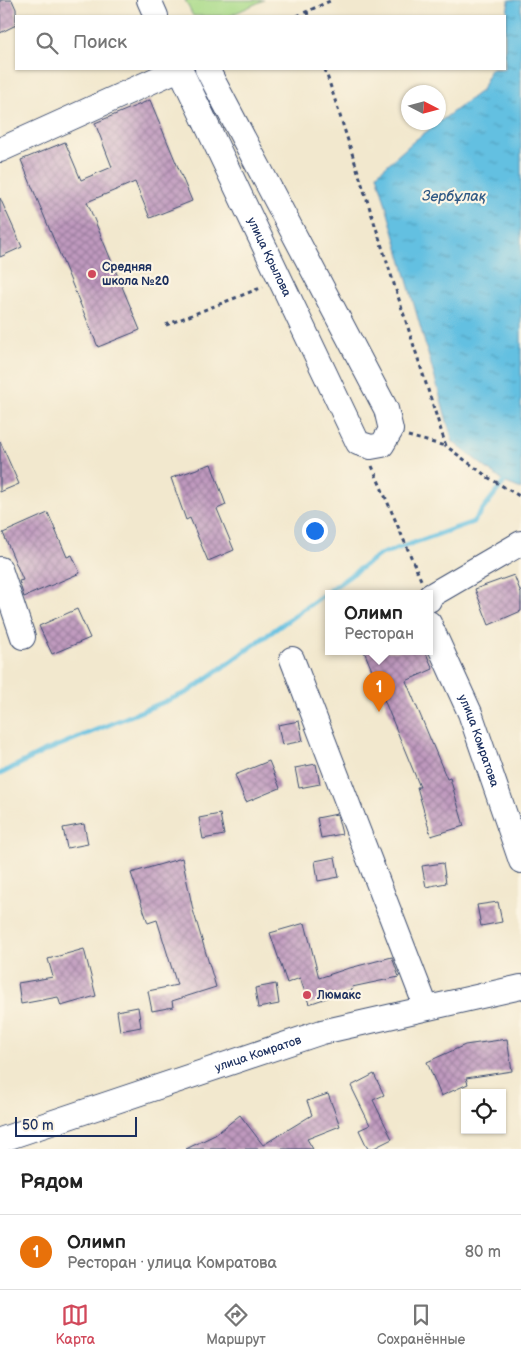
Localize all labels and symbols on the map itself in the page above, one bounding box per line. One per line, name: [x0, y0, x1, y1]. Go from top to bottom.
north arrow: [401, 85, 446, 130]
water label: Зербұлақ: [422, 188, 487, 205]
street label: улица Крылова: [244, 215, 294, 299]
place label: Средняя школа №20: [102, 260, 169, 289]
marker: Средняя школа №20: [86, 268, 98, 280]
your location: [302, 518, 328, 544]
pin: 1: [363, 671, 395, 712]
street label: улица Комратова: [455, 692, 502, 789]
place label: Люмакс: [316, 988, 361, 1003]
marker: Люмакс: [301, 989, 313, 1001]
street label: улица Комратов: [213, 1032, 304, 1075]
scale bar: [15, 1114, 138, 1137]

